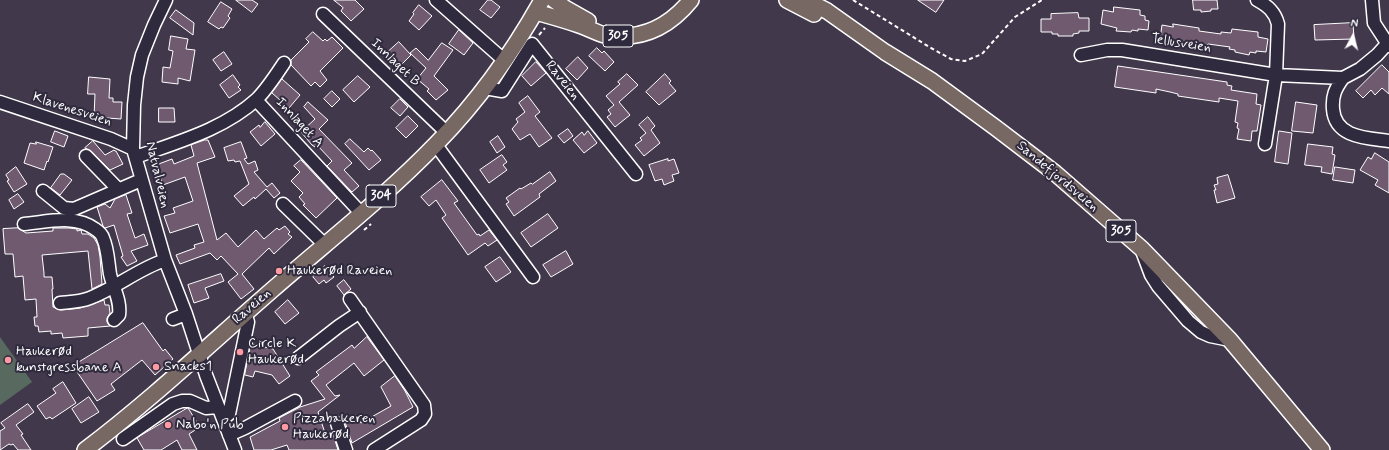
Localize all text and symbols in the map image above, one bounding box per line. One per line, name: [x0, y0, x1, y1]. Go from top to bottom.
north arrow: [1333, 16, 1373, 56]
text: N: [1350, 17, 1359, 31]
road number: 305: [603, 25, 633, 47]
street label: Tellusveien: [1150, 31, 1212, 57]
street label: Innlaget B: [367, 35, 423, 91]
street label: Raveien: [541, 58, 583, 104]
street label: Klavenesveien: [30, 89, 114, 131]
street label: Innlaget A: [272, 94, 326, 152]
street label: Sandefjordsveien: [1013, 138, 1101, 216]
street label: Natvalveien: [141, 140, 173, 210]
road number: 304: [366, 185, 396, 207]
road number: 305: [1106, 220, 1136, 242]
place label: Haukerød Raveien: [287, 263, 392, 279]
marker: Haukerød Raveien: [274, 266, 284, 276]
street label: Raveien: [229, 286, 275, 328]
place label: Circle K Haukerød: [248, 336, 304, 368]
place label: Haukerød kunstgressbane A: [16, 344, 122, 376]
marker: Circle K Haukerød: [235, 347, 245, 357]
marker: Haukerød kunstgressbane A: [3, 355, 13, 365]
place label: Snacks1: [164, 359, 212, 375]
marker: Snacks1: [151, 362, 161, 372]
place label: Pizzabakeren Haukerød: [293, 411, 375, 444]
place label: Nabo'n Pub: [176, 417, 244, 433]
marker: Nabo'n Pub: [163, 420, 173, 430]
marker: Pizzabakeren Haukerød: [280, 422, 290, 432]

